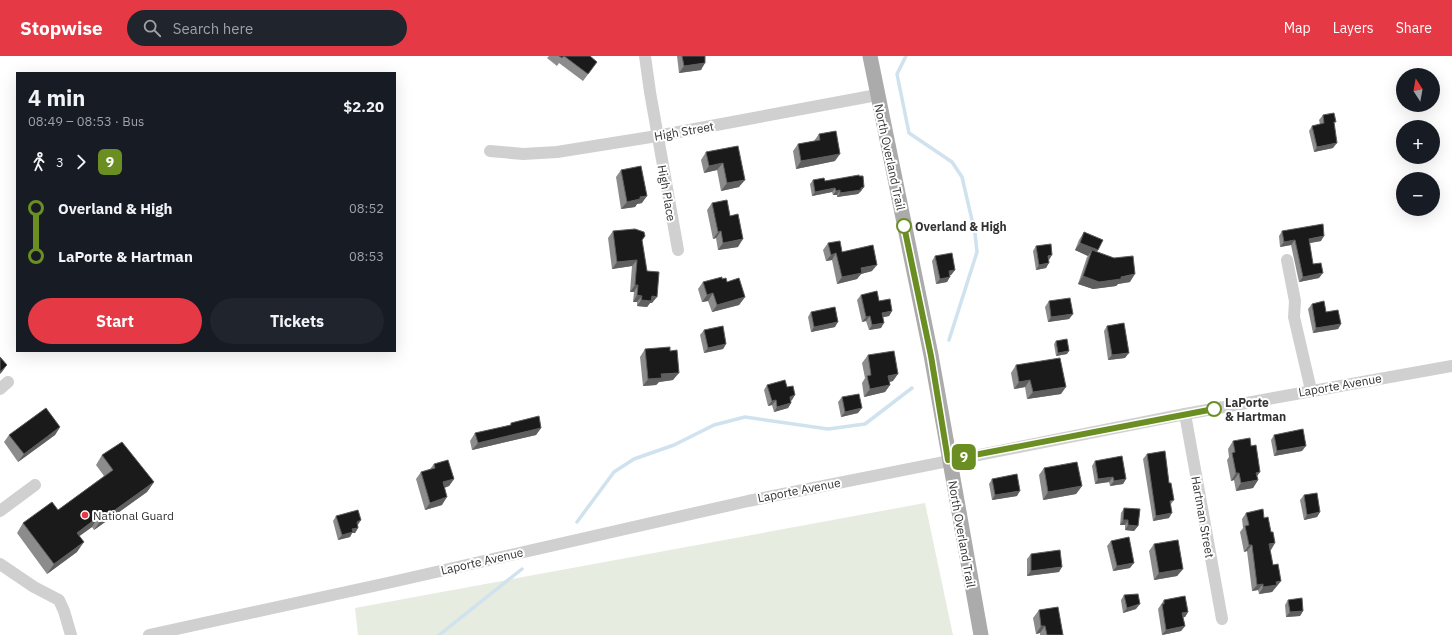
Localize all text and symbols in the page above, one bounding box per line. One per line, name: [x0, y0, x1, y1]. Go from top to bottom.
search box: [127, 10, 407, 46]
text: Stopwise: [20, 16, 103, 40]
icon: search: [141, 17, 163, 39]
text: Search here: [173, 19, 253, 38]
text: Map: [1284, 19, 1311, 37]
text: Layers: [1333, 19, 1374, 37]
text: Share: [1396, 19, 1432, 37]
north arrow: [1396, 68, 1440, 112]
map controls: [1396, 68, 1440, 216]
text: 4 min: [28, 83, 85, 112]
text: $2.20: [343, 97, 384, 116]
street label: North Overland Trail: [871, 102, 909, 212]
text: 08:49 – 08:53 · Bus: [28, 113, 144, 130]
street label: High Street: [653, 118, 715, 144]
button: +: [1396, 120, 1440, 164]
icon: walk: [28, 151, 50, 173]
icon: forward: [70, 151, 92, 173]
text: 9: [106, 153, 114, 171]
text: 3: [56, 154, 64, 171]
street label: High Place: [655, 164, 679, 223]
button: −: [1396, 172, 1440, 216]
text: Overland & High: [58, 199, 173, 218]
text: 08:52: [349, 200, 384, 217]
marker: Overland & High: [896, 218, 912, 234]
place label: Overland & High: [915, 219, 1007, 234]
text: LaPorte & Hartman: [58, 247, 193, 266]
text: 08:53: [349, 248, 384, 265]
button: Start: [28, 298, 202, 344]
button: Tickets: [210, 298, 384, 344]
street label: Laporte Avenue: [1297, 370, 1383, 400]
place label: LaPorte & Hartman: [1225, 395, 1286, 424]
marker: LaPorte & Hartman: [1206, 401, 1222, 417]
line badge: 9: [951, 444, 977, 470]
text: 9: [960, 448, 968, 466]
street label: Laporte Avenue: [756, 475, 842, 505]
street label: Hartman Street: [1188, 475, 1218, 559]
street label: North Overland Trail: [945, 479, 979, 589]
place label: National Guard: [93, 508, 174, 523]
marker: National Guard: [80, 510, 90, 520]
street label: Laporte Avenue: [439, 544, 525, 578]

